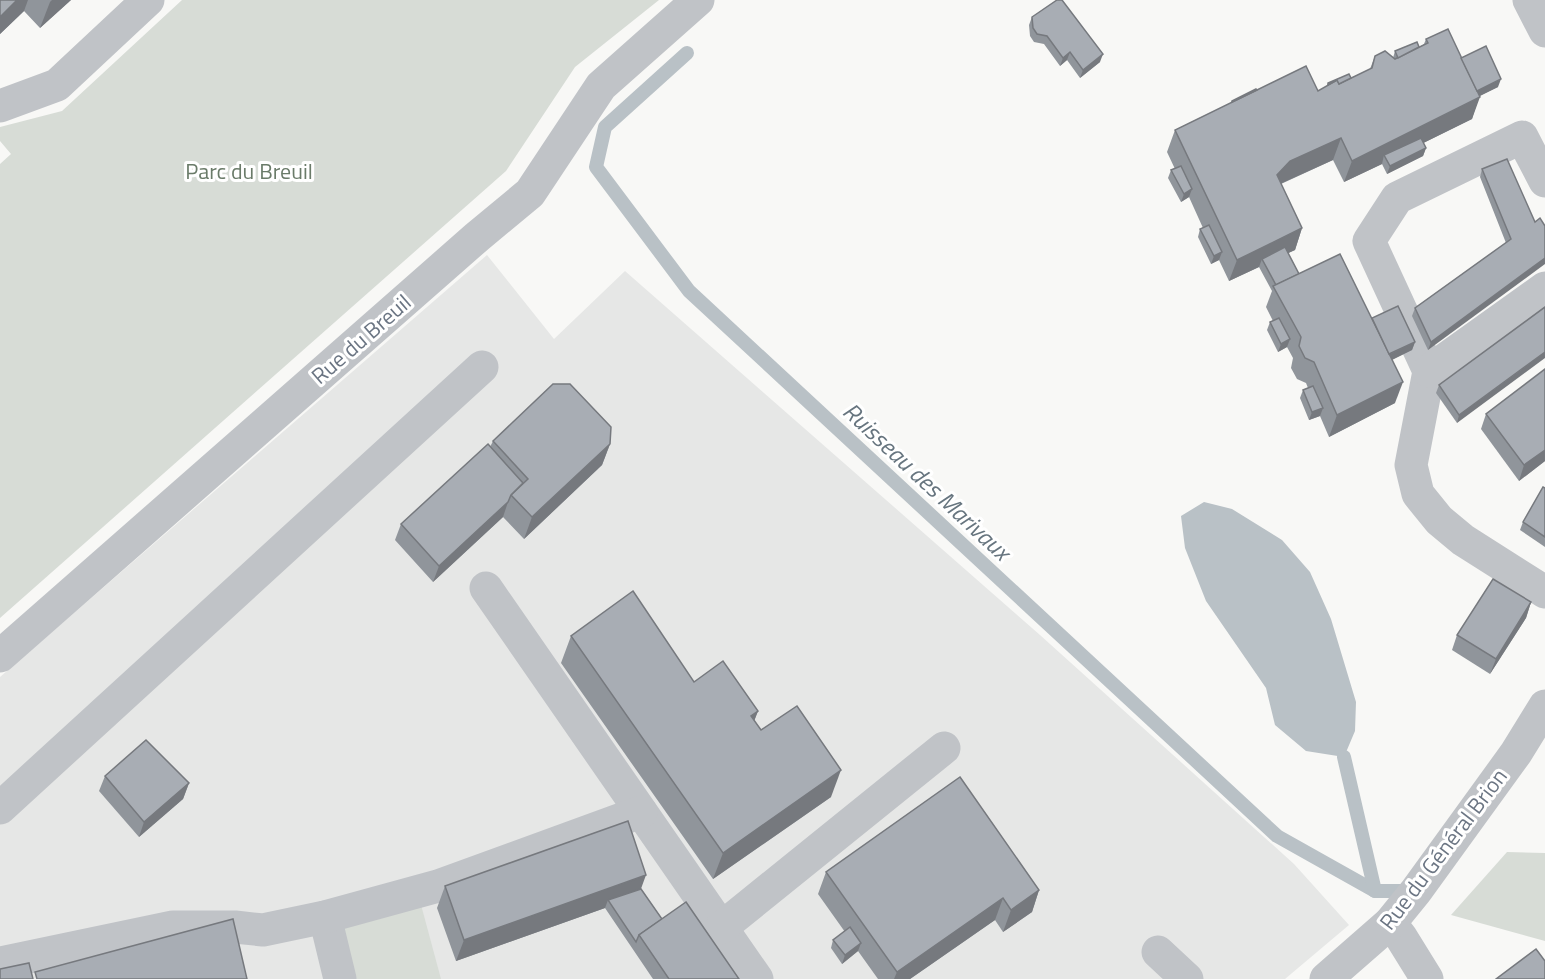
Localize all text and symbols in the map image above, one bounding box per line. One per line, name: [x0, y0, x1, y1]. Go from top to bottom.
park label: Parc du Breuil: [185, 154, 313, 188]
street label: Rue du Breuil: [303, 286, 419, 392]
water label: Ruisseau des Marivaux: [835, 394, 1021, 570]
street label: Rue du Général Brion: [1371, 761, 1515, 937]

